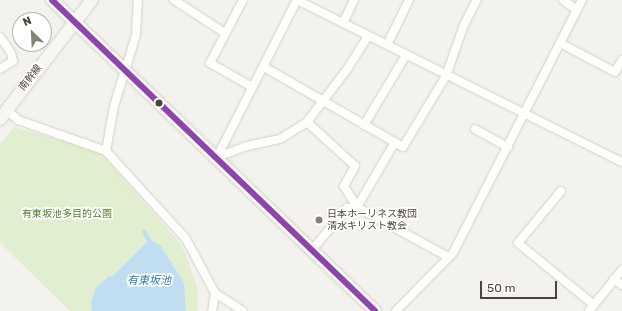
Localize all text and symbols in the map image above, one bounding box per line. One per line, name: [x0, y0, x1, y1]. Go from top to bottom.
north arrow: [12, 12, 52, 52]
text: N: [21, 14, 34, 29]
street label: 南幹線: [17, 62, 45, 94]
unlabelled marker: [154, 98, 164, 108]
place label: 日本ホーリネス教団 清水キリスト教会: [327, 208, 417, 232]
park label: 有東坂池多目的公園: [22, 209, 112, 221]
marker: 日本ホーリネス教団 清水キリスト教会: [314, 215, 324, 225]
scale bar: [482, 273, 559, 299]
water label: 有東坂池: [127, 274, 171, 288]
text: 50 m: [487, 281, 515, 295]

